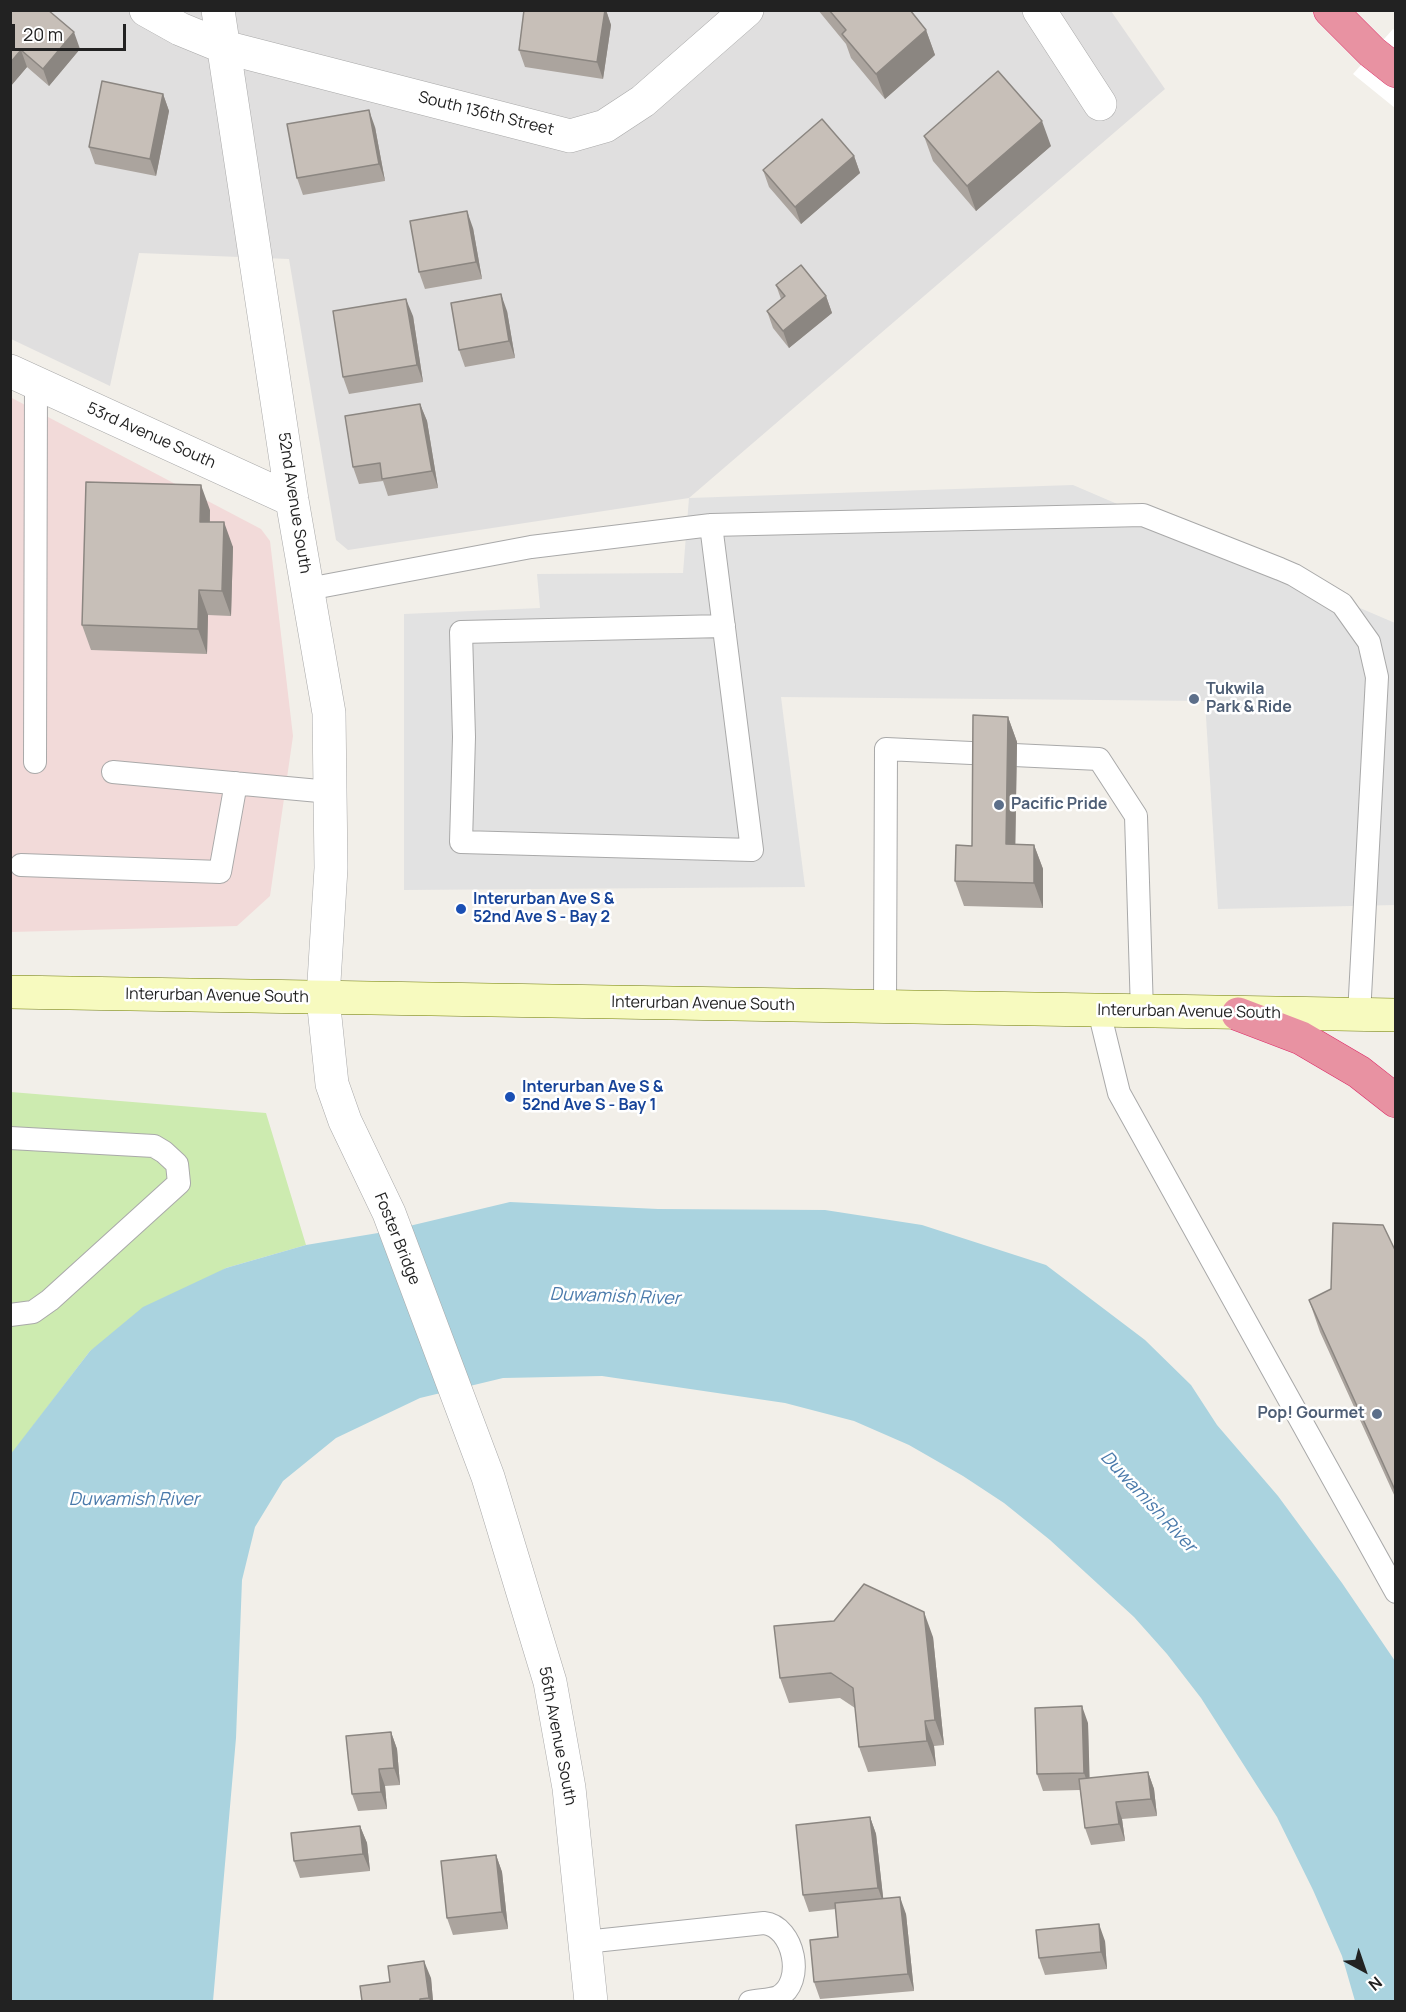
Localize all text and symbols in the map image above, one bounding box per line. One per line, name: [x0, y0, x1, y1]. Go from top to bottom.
scale bar: [15, 12, 129, 50]
text: 20 m: [23, 22, 63, 46]
street label: South 136th Street: [416, 88, 556, 140]
street label: 53rd Avenue South: [84, 399, 218, 473]
street label: 52nd Avenue South: [273, 431, 315, 575]
place label: Tukwila Park & Ride: [1206, 680, 1292, 718]
marker: Tukwila Park & Ride: [1187, 692, 1201, 706]
place label: Pacific Pride: [1011, 795, 1107, 815]
marker: Pacific Pride: [992, 798, 1006, 812]
place label: Interurban Ave S & 52nd Ave S - Bay 2: [473, 890, 615, 928]
marker: Interurban Ave S & 52nd Ave S - Bay 2: [454, 902, 468, 916]
street label: Interurban Avenue South: [125, 985, 309, 1007]
street label: Interurban Avenue South: [611, 993, 795, 1015]
street label: Interurban Avenue South: [1097, 1001, 1281, 1023]
place label: Interurban Ave S & 52nd Ave S - Bay 1: [522, 1078, 664, 1116]
marker: Interurban Ave S & 52nd Ave S - Bay 1: [503, 1090, 517, 1104]
street label: Foster Bridge: [370, 1190, 424, 1288]
water label: Duwamish River: [549, 1284, 681, 1310]
place label: Pop! Gourmet: [1257, 1404, 1365, 1424]
marker: Pop! Gourmet: [1370, 1407, 1384, 1421]
water label: Duwamish River: [1096, 1447, 1200, 1557]
water label: Duwamish River: [69, 1489, 199, 1511]
street label: 56th Avenue South: [534, 1665, 580, 1807]
north arrow: [1334, 1940, 1394, 2000]
text: N: [1364, 1972, 1387, 1996]

